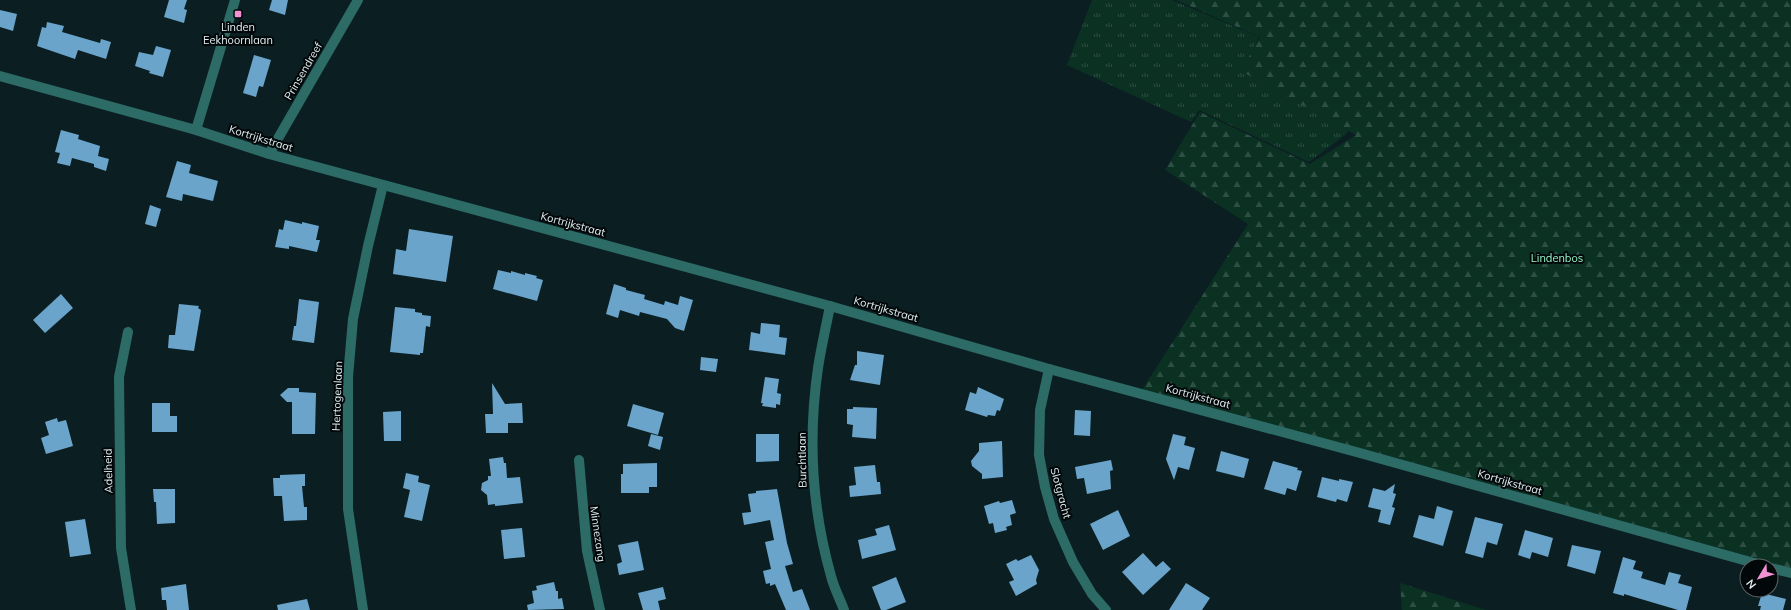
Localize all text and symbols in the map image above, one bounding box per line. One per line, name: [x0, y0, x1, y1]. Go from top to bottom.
marker: Linden Eekhoornlaan: [233, 9, 243, 19]
place label: Linden Eekhoornlaan: [203, 20, 273, 47]
street label: Prinsendreef: [281, 39, 325, 102]
street label: Kortrijkstraat: [227, 122, 295, 154]
street label: Kortrijkstraat: [539, 209, 607, 239]
park label: Lindenbos: [1531, 251, 1583, 265]
street label: Kortrijkstraat: [852, 293, 920, 325]
street label: Hertogenlaan: [329, 361, 345, 431]
street label: Kortrijkstraat: [1164, 381, 1232, 411]
street label: Burchtlaan: [795, 432, 809, 488]
street label: Adelheid: [101, 448, 115, 494]
street label: Slotgracht: [1047, 466, 1075, 520]
street label: Kortrijkstraat: [1476, 466, 1544, 498]
street label: Minnezang: [587, 505, 609, 563]
north arrow: [1739, 558, 1779, 598]
text: N: [1743, 577, 1759, 592]

